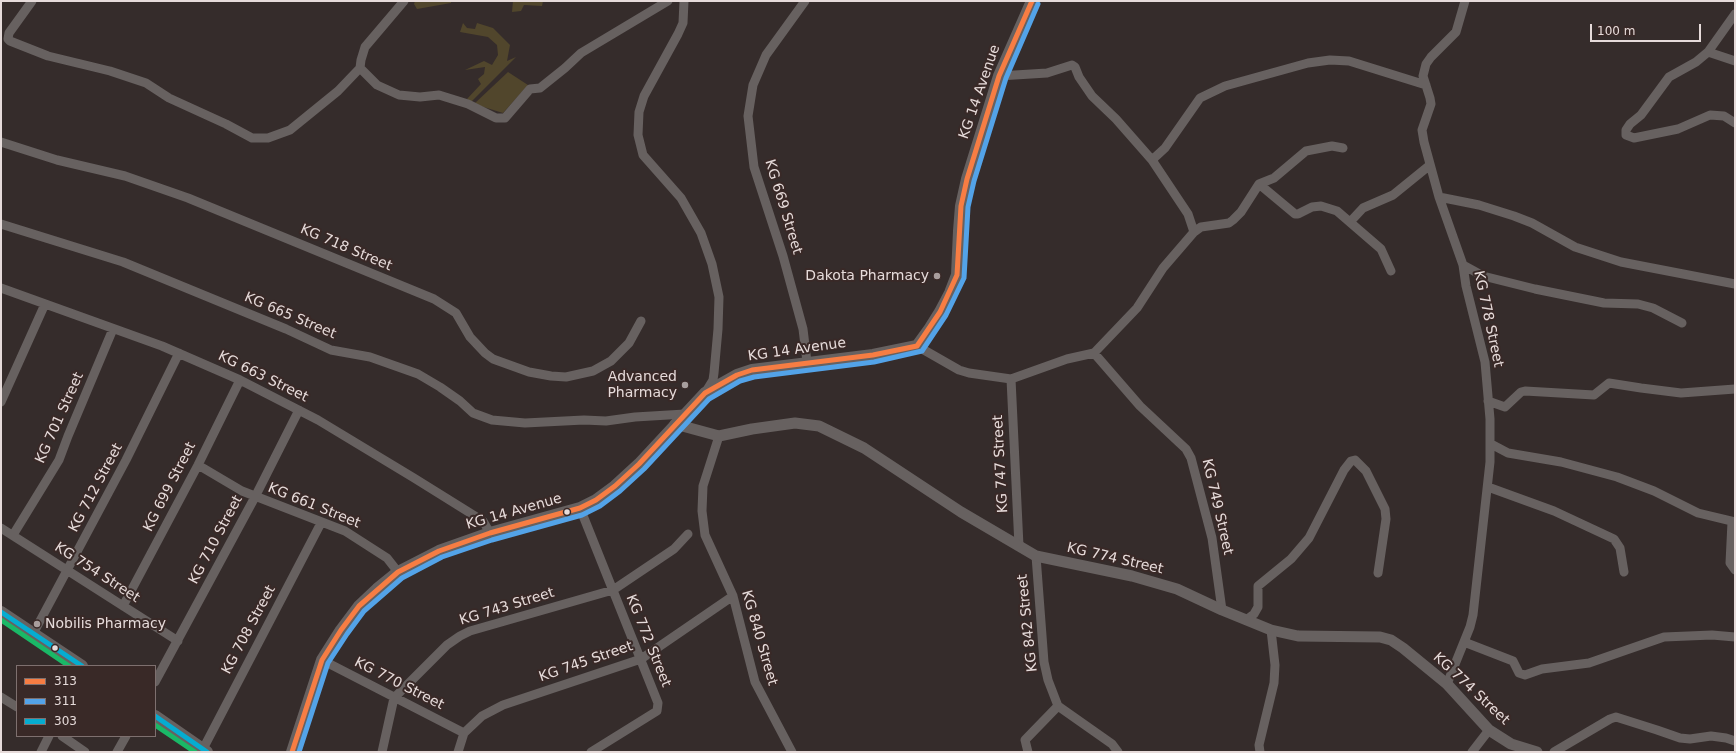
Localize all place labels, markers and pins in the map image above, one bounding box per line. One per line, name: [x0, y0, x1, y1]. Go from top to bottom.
place label: Dakota Pharmacy: [805, 268, 929, 284]
marker: Dakota Pharmacy: [932, 271, 942, 281]
place label: Advanced Pharmacy: [607, 369, 677, 402]
marker: Advanced Pharmacy: [680, 380, 690, 390]
unlabelled marker: [562, 507, 572, 517]
place label: Nobilis Pharmacy: [45, 616, 166, 632]
marker: Nobilis Pharmacy: [32, 619, 42, 629]
unlabelled marker: [50, 643, 60, 653]

